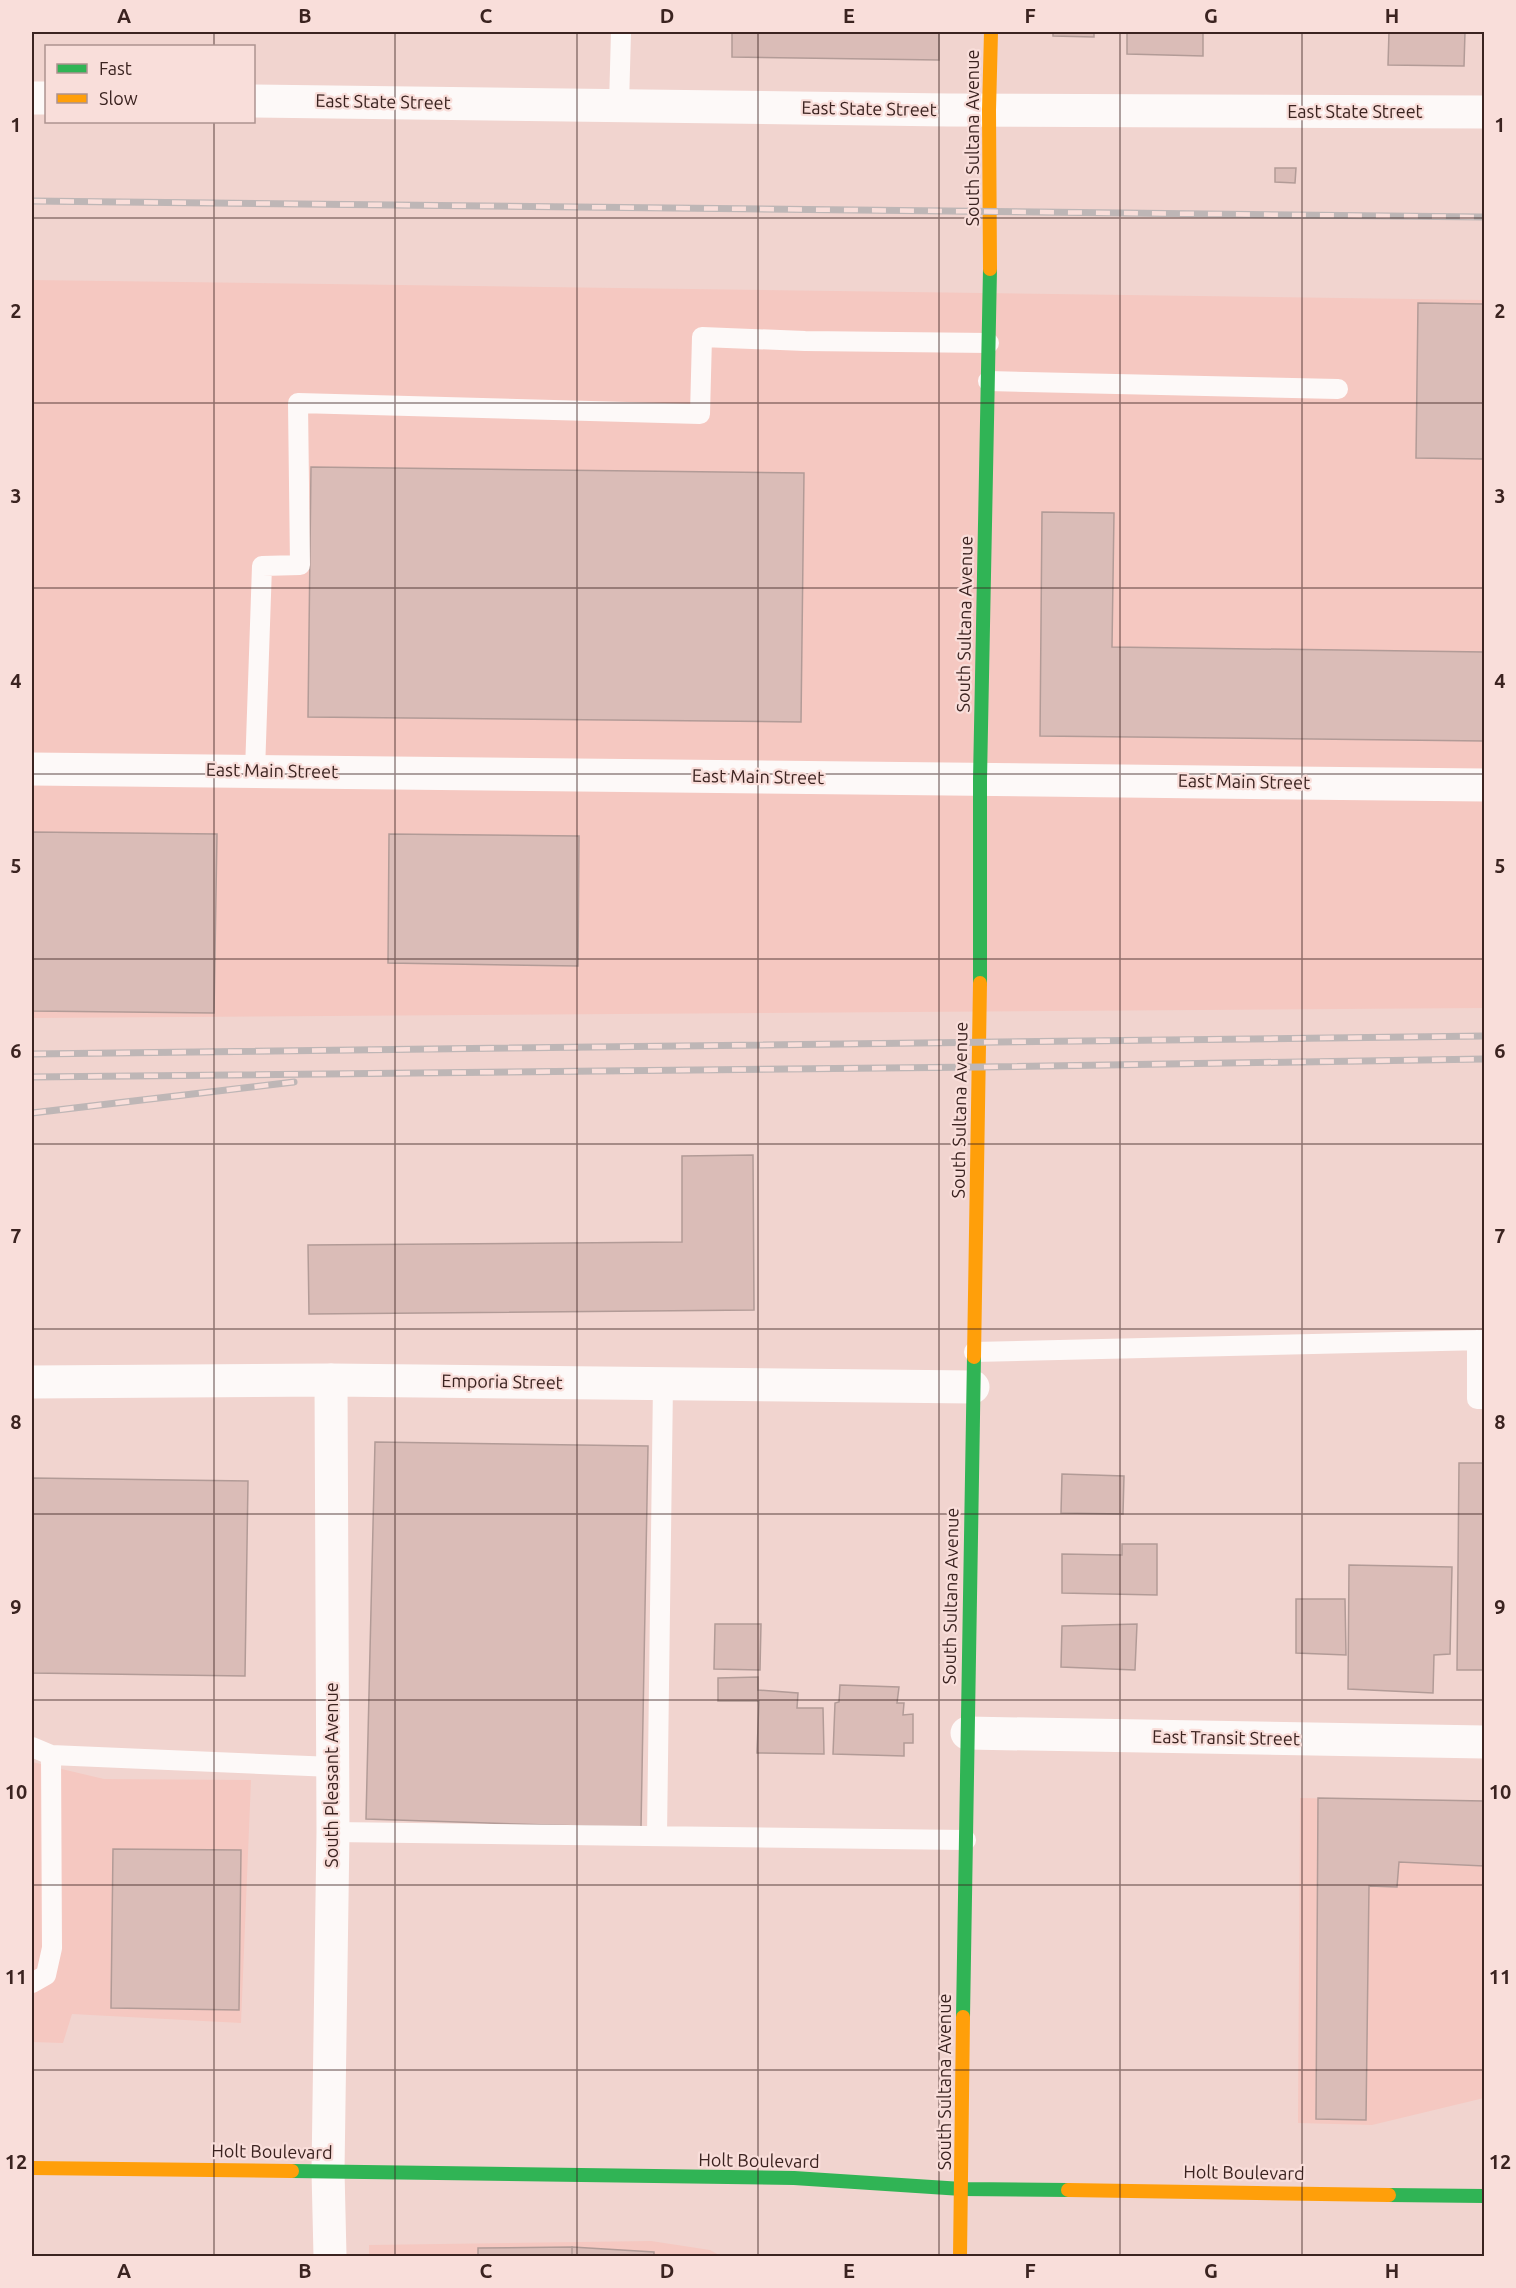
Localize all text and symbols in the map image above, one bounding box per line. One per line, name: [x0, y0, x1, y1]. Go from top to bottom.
text: A: [117, 4, 131, 27]
text: B: [298, 4, 312, 27]
text: C: [480, 4, 493, 27]
text: D: [660, 4, 674, 27]
text: E: [843, 4, 855, 27]
text: F: [1024, 4, 1036, 27]
text: G: [1204, 4, 1218, 27]
text: H: [1385, 4, 1399, 27]
legend: [45, 45, 255, 123]
street label: South Sultana Avenue: [962, 50, 982, 226]
text: Fast: [99, 58, 132, 78]
text: Slow: [99, 88, 138, 108]
street label: East State Street: [315, 90, 451, 112]
street label: East State Street: [801, 97, 937, 119]
street label: East State Street: [1287, 101, 1423, 121]
text: 1: [10, 113, 22, 136]
text: 1: [1494, 113, 1506, 136]
text: 2: [10, 299, 22, 322]
text: 2: [1494, 299, 1506, 322]
text: 3: [10, 484, 22, 507]
text: 3: [1494, 484, 1506, 507]
street label: South Sultana Avenue: [952, 535, 976, 713]
text: 4: [10, 669, 22, 692]
text: 4: [1494, 669, 1506, 692]
street label: East Main Street: [206, 759, 338, 781]
street label: East Main Street: [692, 765, 824, 787]
street label: East Main Street: [1178, 770, 1310, 792]
text: 5: [10, 854, 22, 877]
text: 5: [1494, 854, 1506, 877]
street label: South Sultana Avenue: [947, 1021, 971, 1199]
text: 6: [10, 1039, 22, 1062]
text: 6: [1494, 1039, 1506, 1062]
text: 7: [10, 1224, 22, 1247]
text: 7: [1494, 1224, 1506, 1247]
street label: Emporia Street: [441, 1370, 563, 1392]
text: 8: [10, 1410, 22, 1433]
text: 8: [1494, 1410, 1506, 1433]
street label: South Sultana Avenue: [938, 1507, 962, 1685]
text: 9: [10, 1595, 22, 1618]
text: 9: [1494, 1595, 1506, 1618]
street label: South Pleasant Avenue: [321, 1682, 341, 1868]
street label: East Transit Street: [1152, 1726, 1300, 1748]
text: 10: [5, 1780, 27, 1803]
text: 10: [1489, 1780, 1511, 1803]
text: 11: [5, 1965, 27, 1988]
text: 11: [1489, 1965, 1511, 1988]
street label: South Sultana Avenue: [934, 1994, 954, 2170]
street label: Holt Boulevard: [211, 2140, 333, 2162]
street label: Holt Boulevard: [698, 2149, 820, 2171]
text: 12: [5, 2150, 27, 2173]
text: 12: [1489, 2150, 1511, 2173]
street label: Holt Boulevard: [1183, 2161, 1305, 2183]
text: A: [117, 2259, 131, 2282]
text: B: [298, 2259, 312, 2282]
text: C: [480, 2259, 493, 2282]
text: D: [660, 2259, 674, 2282]
text: E: [843, 2259, 855, 2282]
text: F: [1024, 2259, 1036, 2282]
text: G: [1204, 2259, 1218, 2282]
text: H: [1385, 2259, 1399, 2282]

